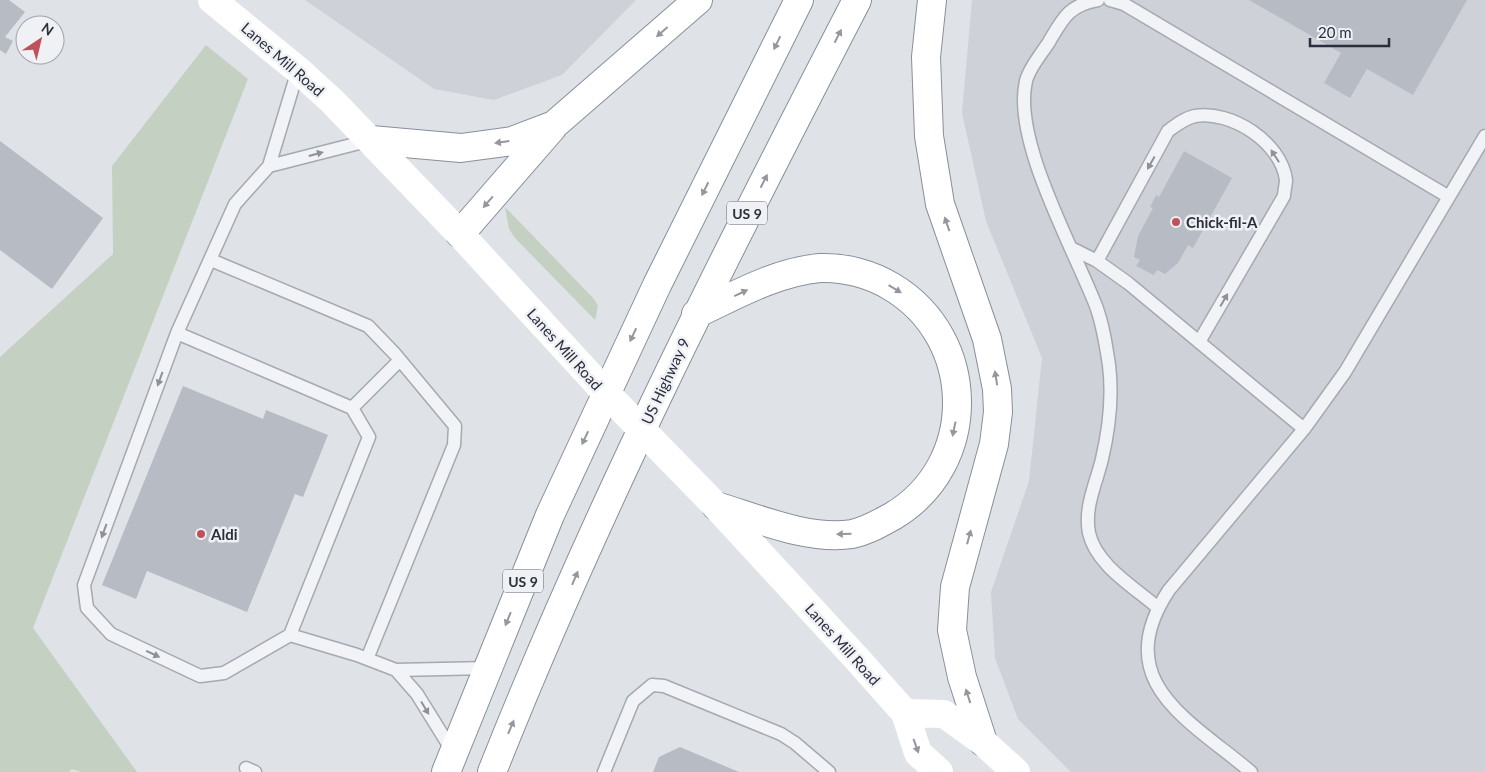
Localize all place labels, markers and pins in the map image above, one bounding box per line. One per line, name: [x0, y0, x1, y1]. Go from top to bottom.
place label: Chick-fil-A: [1186, 213, 1258, 231]
marker: Chick-fil-A: [1170, 216, 1182, 228]
place label: Aldi: [210, 525, 238, 543]
marker: Aldi: [195, 528, 207, 540]

